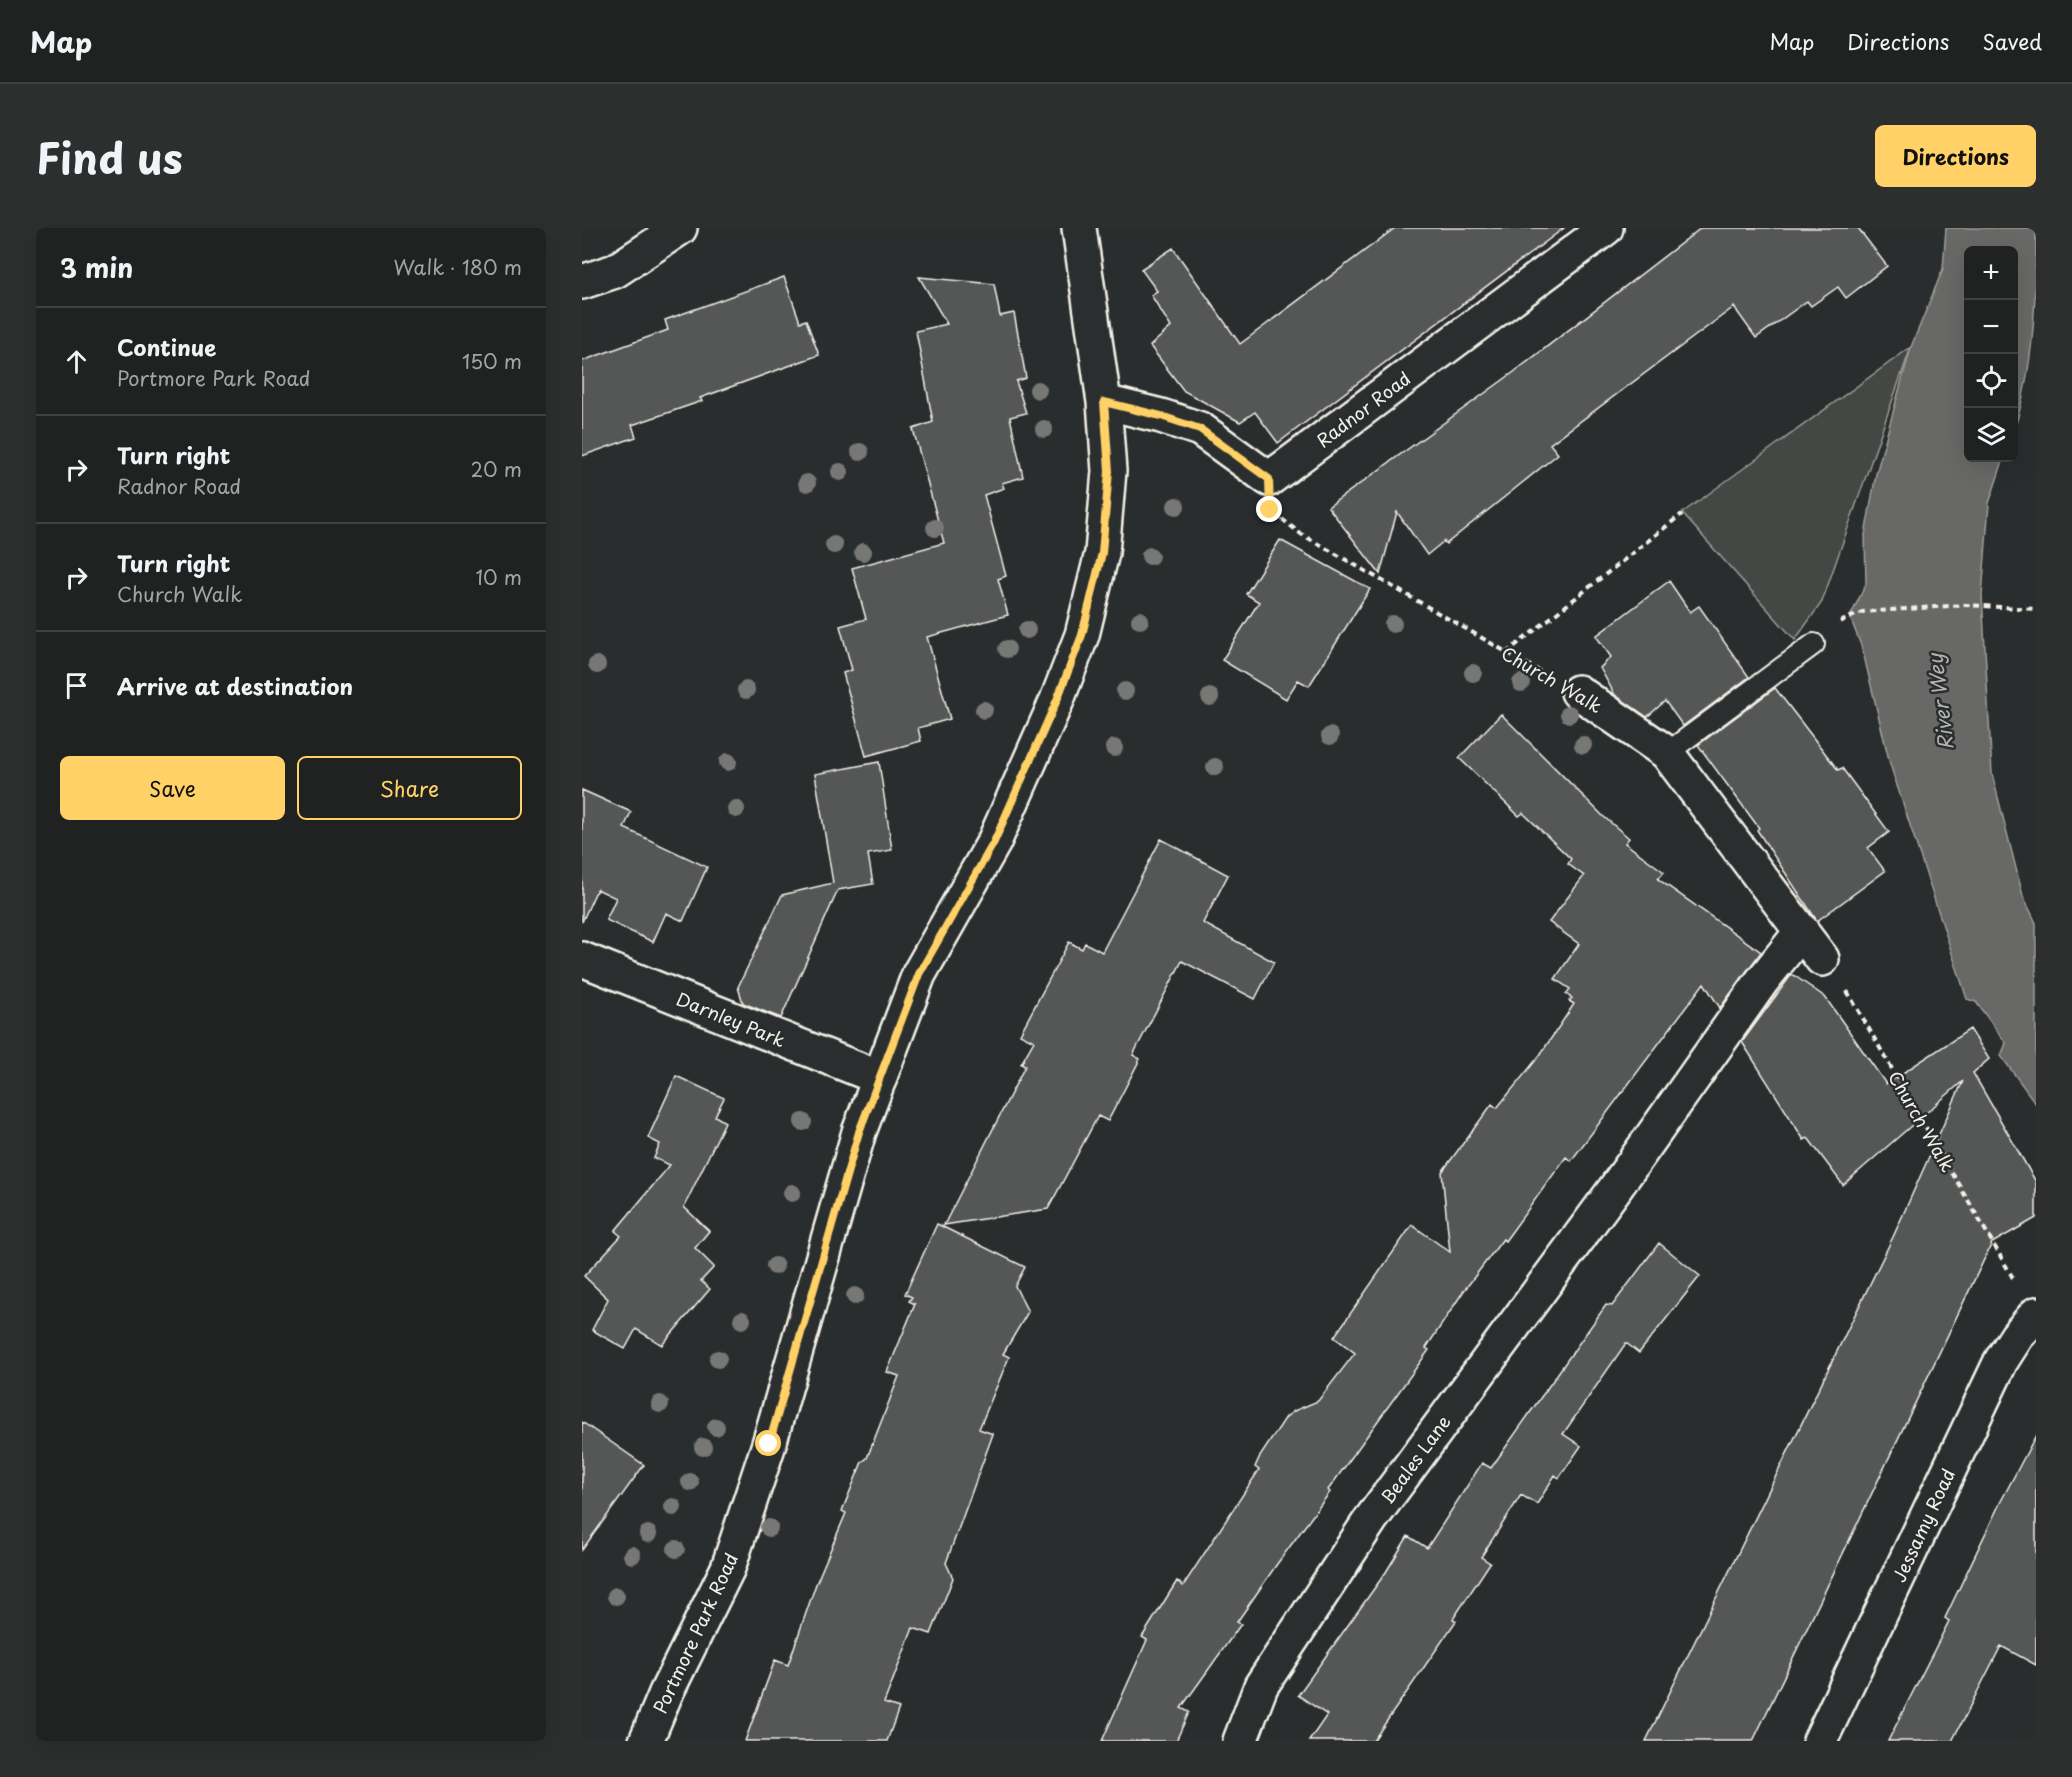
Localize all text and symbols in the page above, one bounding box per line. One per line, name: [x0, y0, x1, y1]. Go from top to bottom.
text: Map: [30, 20, 92, 63]
text: Map: [1769, 25, 1814, 57]
text: Directions: [1847, 25, 1949, 57]
text: Saved: [1982, 25, 2042, 57]
text: Find us: [36, 125, 183, 188]
button: Directions: [1875, 125, 2036, 187]
map controls: [1964, 246, 2018, 462]
button: +: [1964, 246, 2018, 300]
text: 3 min: [60, 248, 133, 287]
text: Walk · 180 m: [394, 252, 522, 282]
button: −: [1964, 300, 2018, 354]
text: Continue: [117, 330, 216, 363]
icon: ahead: [60, 345, 93, 378]
text: 150 m: [462, 346, 522, 376]
button: locate: [1964, 354, 2018, 408]
text: Portmore Park Road: [117, 363, 311, 393]
street label: Radnor Road: [1310, 365, 1416, 453]
button: layers: [1964, 408, 2018, 462]
text: Turn right: [117, 438, 230, 471]
icon: right: [60, 453, 93, 486]
text: 20 m: [470, 454, 522, 484]
text: Radnor Road: [117, 471, 241, 501]
route end: [1256, 496, 1282, 522]
text: Turn right: [117, 546, 230, 579]
icon: right: [60, 561, 93, 594]
text: 10 m: [475, 562, 522, 592]
text: Church Walk: [117, 579, 242, 609]
street label: Church Walk: [1496, 639, 1608, 719]
water label: River Wey: [1919, 650, 1961, 752]
icon: arrive: [60, 669, 93, 702]
text: Arrive at destination: [117, 669, 353, 702]
button: Save: [60, 756, 285, 820]
button: Share: [297, 756, 522, 820]
street label: Darnley Park: [672, 985, 790, 1053]
street label: Church Walk: [1882, 1065, 1962, 1177]
street label: Beales Lane: [1373, 1409, 1457, 1509]
route start: [755, 1430, 781, 1456]
street label: Jessamy Road: [1885, 1464, 1961, 1586]
street label: Portmore Park Road: [646, 1548, 744, 1718]

